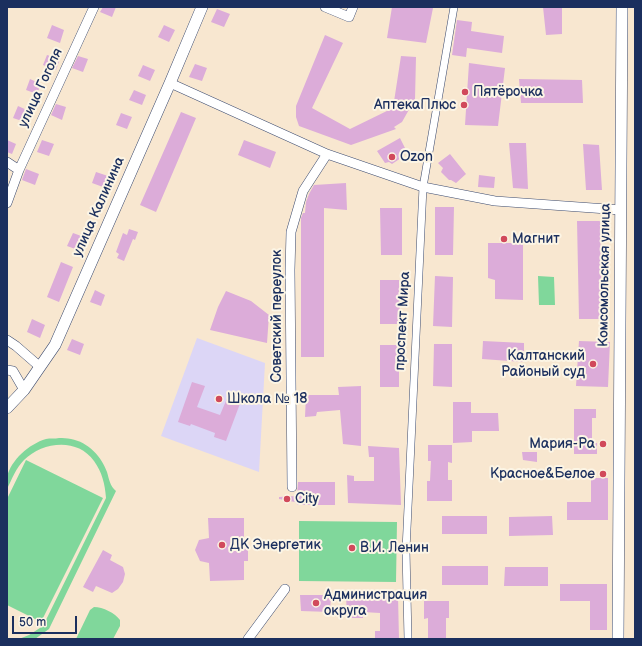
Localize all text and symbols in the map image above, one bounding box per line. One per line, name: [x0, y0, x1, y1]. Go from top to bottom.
street label: улица Гоголя: [15, 46, 67, 130]
place label: Пятёрочка: [473, 84, 543, 100]
marker: Пятёрочка: [460, 87, 470, 97]
place label: АптекаПлюс: [374, 97, 456, 113]
marker: АптекаПлюс: [459, 100, 469, 110]
place label: Ozon: [400, 149, 433, 165]
marker: Ozon: [387, 152, 397, 162]
street label: улица Калинина: [69, 154, 129, 260]
street label: Комсомольская улица: [595, 203, 615, 347]
place label: Магнит: [512, 231, 560, 247]
marker: Магнит: [499, 234, 509, 244]
street label: Советский переулок: [269, 250, 285, 382]
street label: проспект Мира: [392, 271, 414, 371]
place label: Калтанский Районый суд: [501, 348, 585, 380]
marker: Калтанский Районый суд: [588, 359, 598, 369]
place label: Школа № 18: [227, 391, 307, 407]
marker: Школа № 18: [214, 394, 224, 404]
place label: Мария-Ра: [529, 436, 595, 452]
marker: Мария-Ра: [598, 439, 608, 449]
place label: Красное&Белое: [490, 466, 595, 482]
marker: Красное&Белое: [598, 469, 608, 479]
place label: City: [295, 491, 319, 507]
marker: City: [282, 494, 292, 504]
place label: ДК Энергетик: [230, 537, 321, 553]
marker: ДК Энергетик: [217, 540, 227, 550]
place label: В.И. Ленин: [360, 540, 429, 556]
marker: В.И. Ленин: [347, 543, 357, 553]
place label: Администрация округа: [324, 587, 427, 620]
marker: Администрация округа: [311, 598, 321, 608]
scale bar: [14, 608, 79, 634]
text: 50 m: [19, 615, 46, 630]

